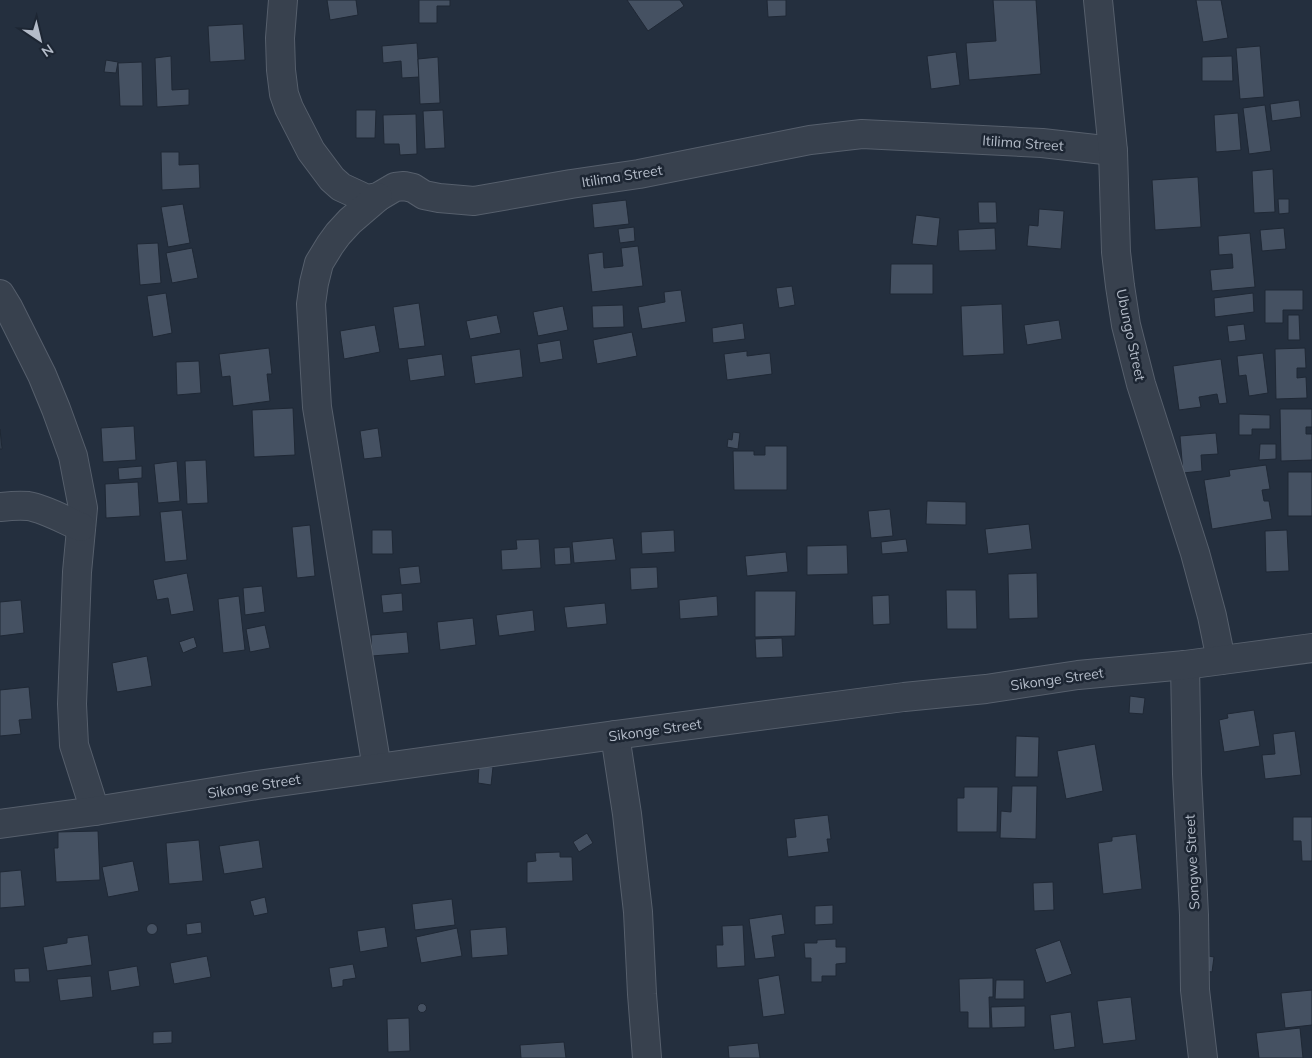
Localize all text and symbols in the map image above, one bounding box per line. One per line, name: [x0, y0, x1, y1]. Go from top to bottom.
north arrow: [15, 15, 65, 65]
text: N: [38, 40, 57, 61]
street label: Itilima Street: [982, 131, 1064, 155]
street label: Itilima Street: [580, 161, 664, 191]
street label: Ubungo Street: [1112, 287, 1150, 383]
street label: Sikonge Street: [1009, 664, 1105, 694]
street label: Sikonge Street: [607, 715, 703, 745]
street label: Sikonge Street: [206, 770, 302, 802]
street label: Songwe Street: [1181, 814, 1203, 910]

